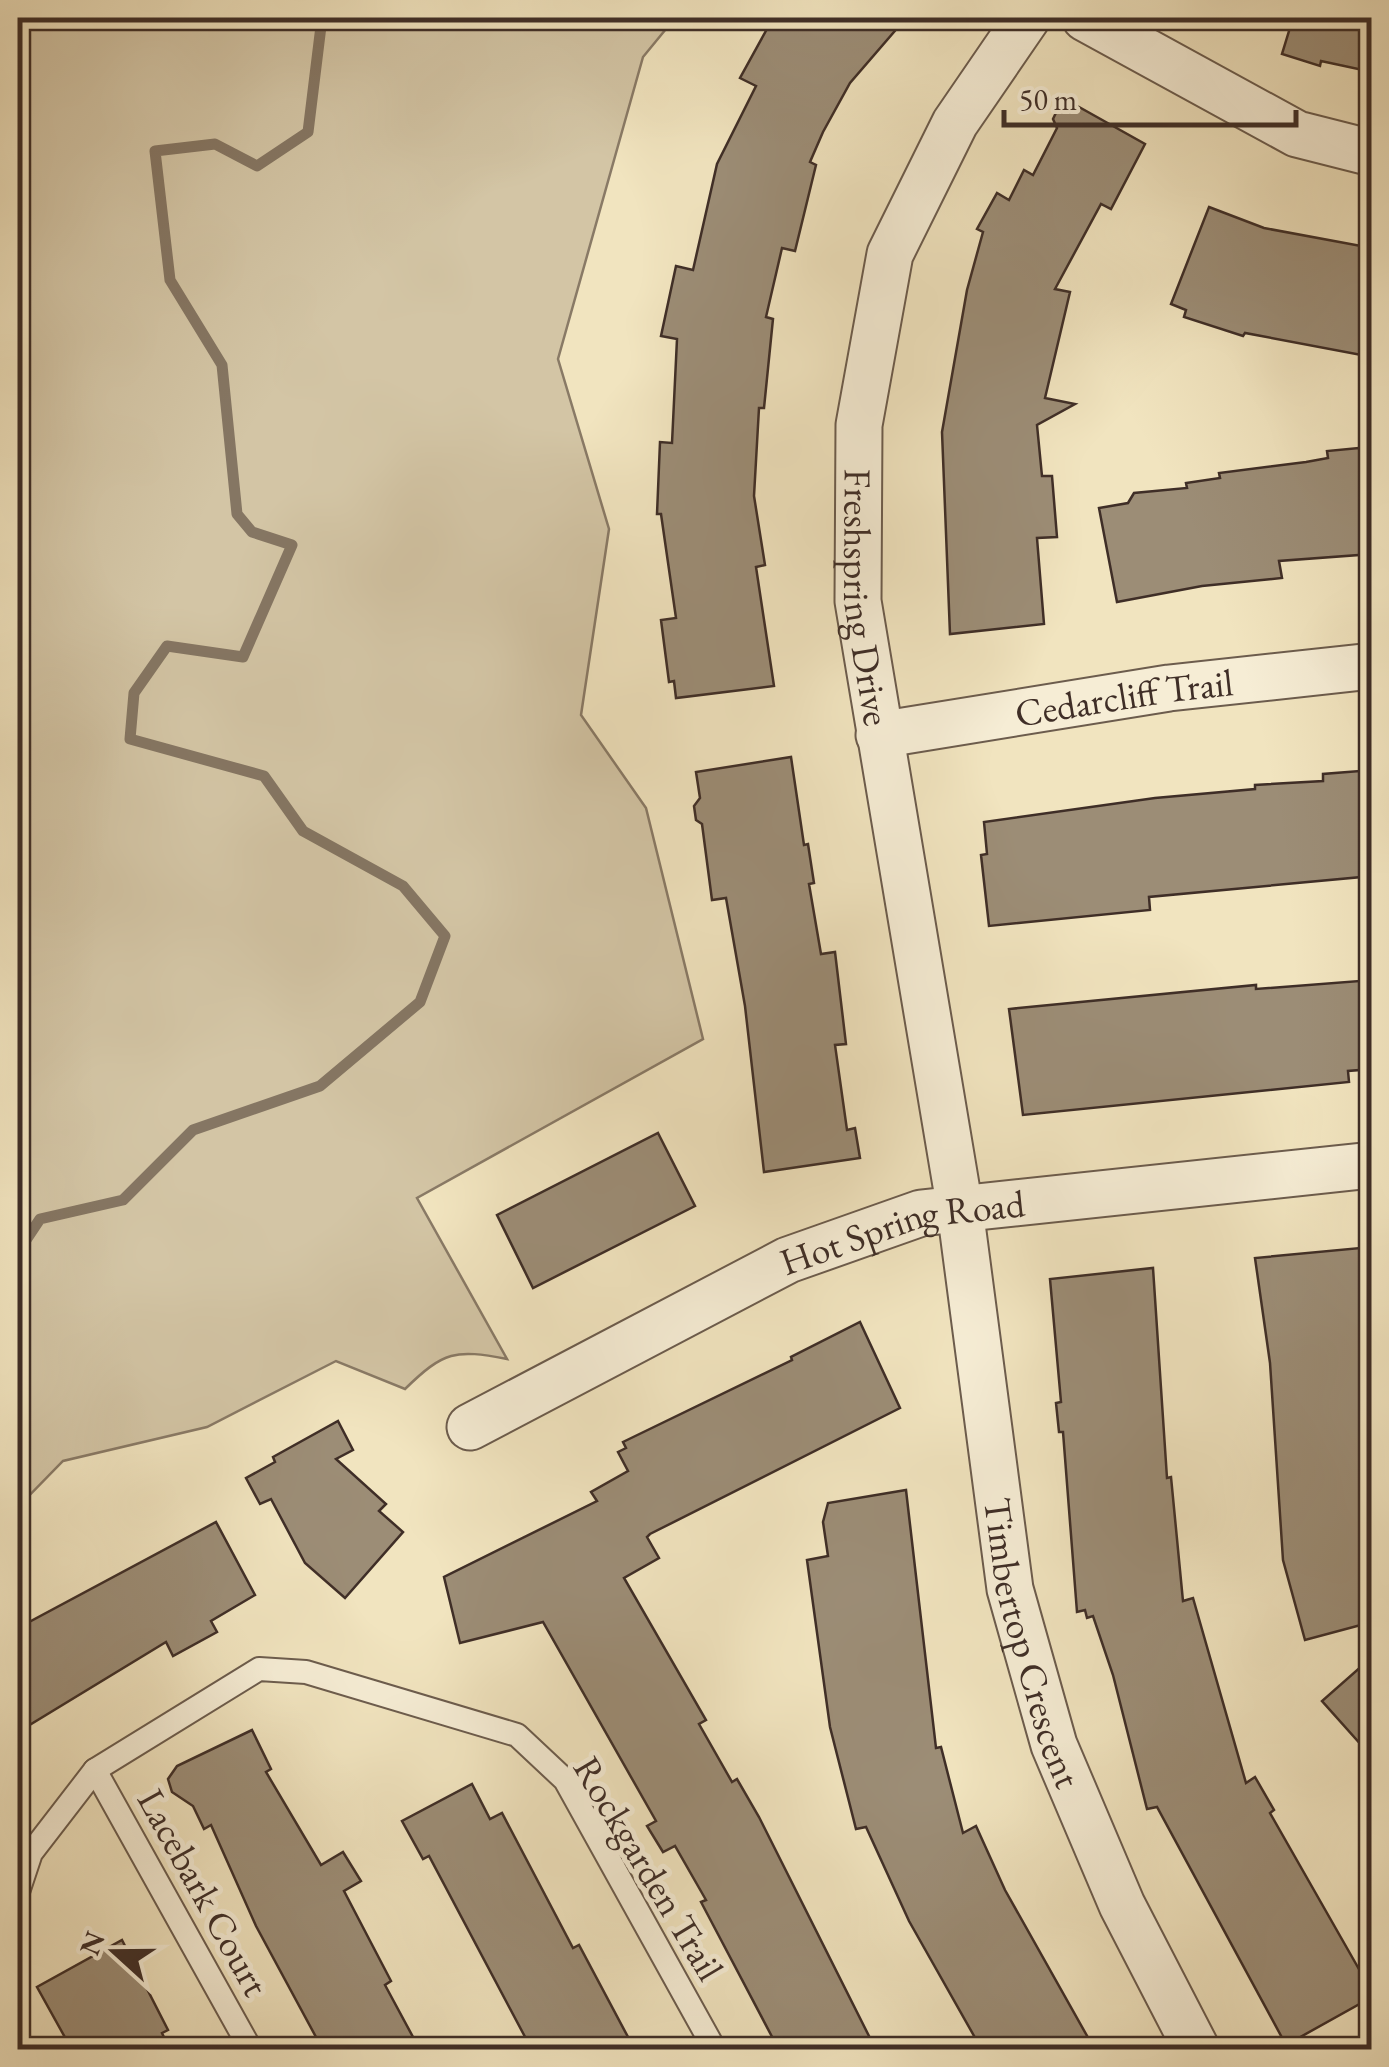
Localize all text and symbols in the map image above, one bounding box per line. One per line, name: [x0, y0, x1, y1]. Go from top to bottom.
scale bar: [1004, 65, 1296, 127]
text: 50 m: [1019, 80, 1077, 119]
street label: Freshspring Drive: [833, 468, 903, 729]
street label: Cedarcliff Trail: [1011, 657, 1235, 737]
street label: Hot Spring Road: [773, 1178, 1028, 1286]
street label: Timbertop Crescent: [974, 1495, 1094, 1795]
street label: Rockgarden Trail: [563, 1747, 735, 1989]
street label: Lacebark Court: [127, 1780, 281, 2004]
north arrow: [65, 1902, 165, 2002]
text: N: [71, 1926, 113, 1960]

